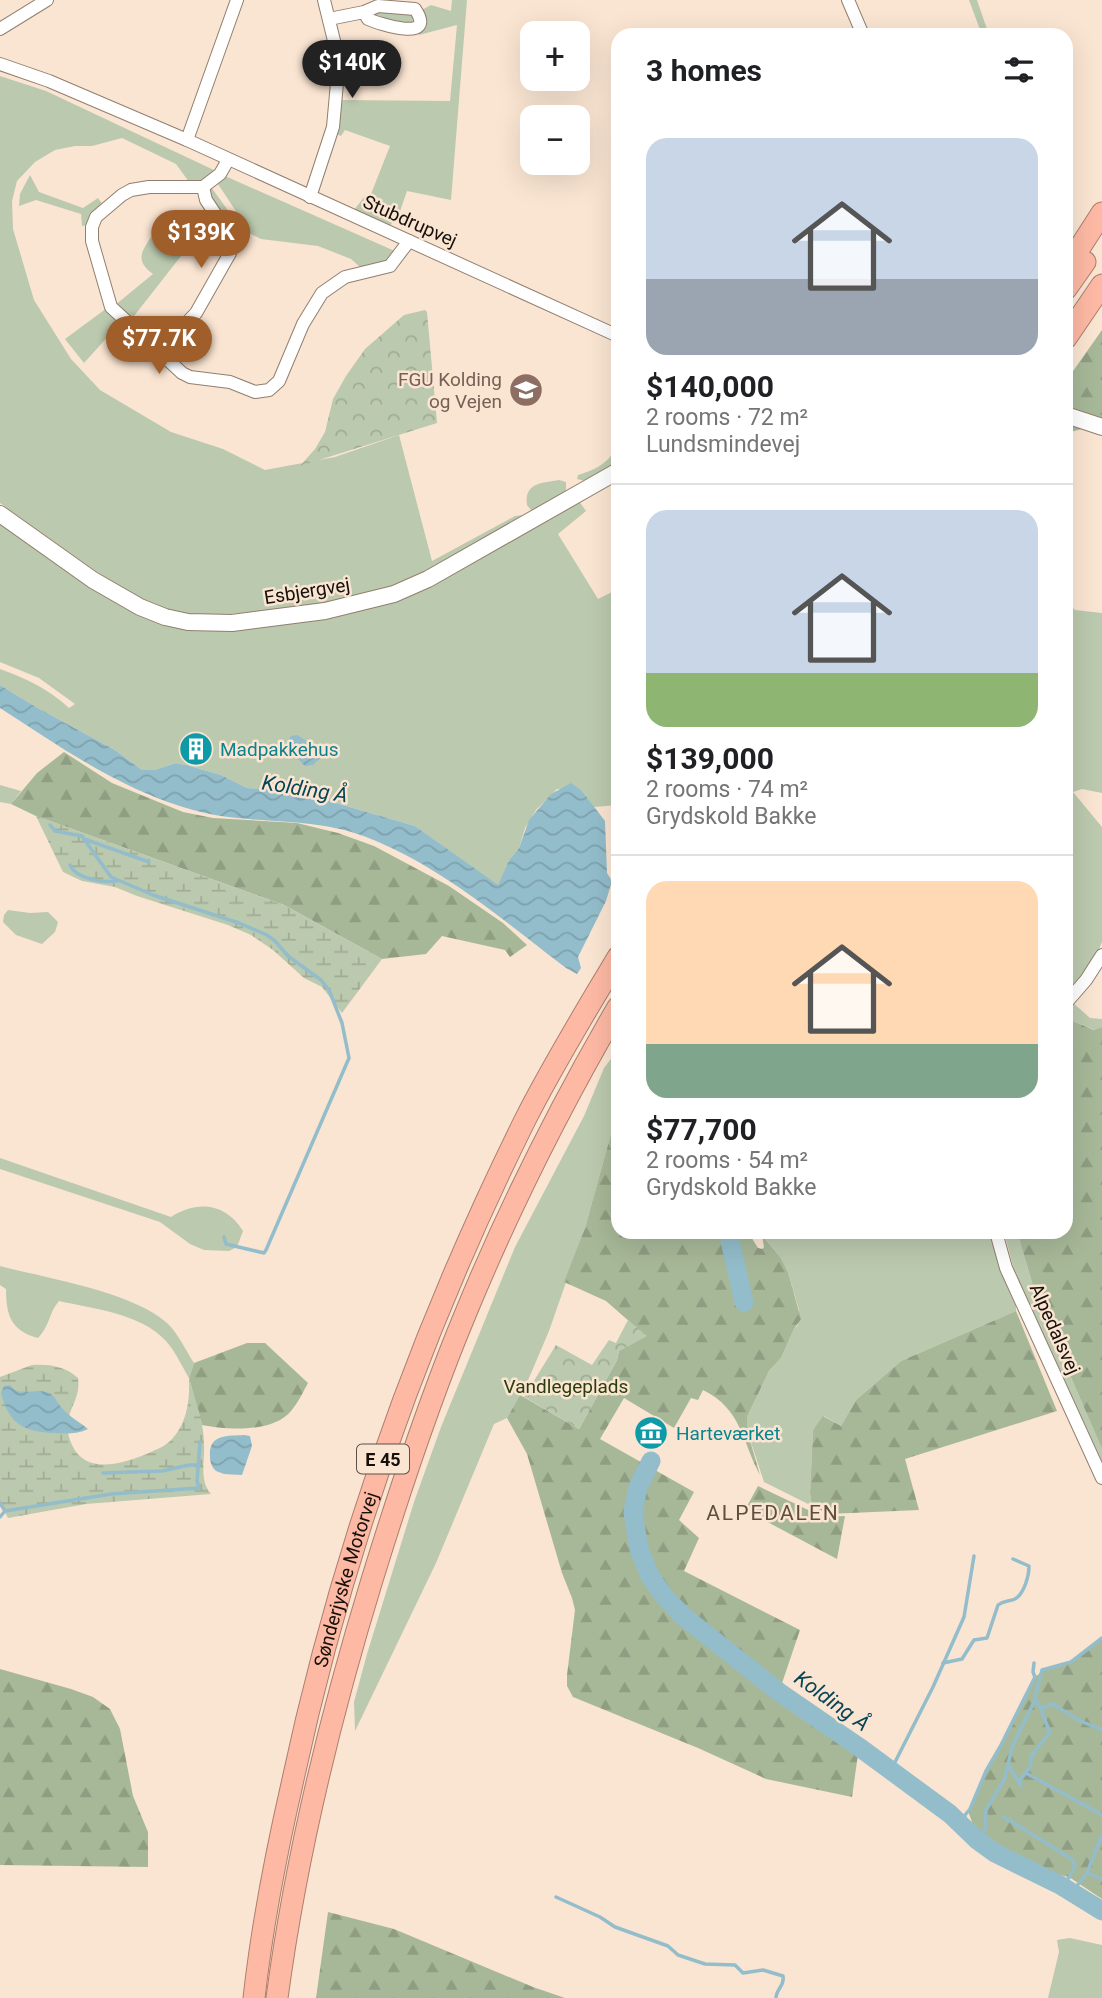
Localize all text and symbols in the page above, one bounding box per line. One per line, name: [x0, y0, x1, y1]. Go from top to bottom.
map controls: [520, 21, 590, 175]
button: +: [520, 21, 590, 91]
pin: $140K: [303, 41, 401, 100]
text: $140K: [318, 49, 386, 76]
icon: filters: [1000, 51, 1038, 89]
text: 3 homes: [646, 53, 762, 88]
button: −: [520, 105, 590, 175]
icon: home: [779, 183, 905, 309]
street label: Stubdrupvej: [359, 190, 461, 252]
pin: $139K: [152, 210, 250, 270]
text: $139K: [167, 219, 235, 246]
pin: $77.7K: [102, 316, 216, 376]
text: $77.7K: [122, 325, 196, 352]
place label: FGU Kolding og Vejen: [398, 368, 502, 413]
text: $140,000: [646, 369, 774, 404]
school or university icon: FGU Kolding og Vejen: [507, 371, 545, 409]
text: 2 rooms · 72 m²: [646, 404, 808, 431]
text: Lundsmindevej: [646, 431, 800, 458]
icon: home: [779, 555, 905, 681]
street label: Esbjergvej: [262, 573, 352, 609]
building icon: Madpakkehus: [177, 730, 215, 768]
place label: Madpakkehus: [220, 738, 339, 761]
text: $139,000: [646, 741, 774, 776]
water label: Kolding Å: [260, 770, 350, 808]
text: 2 rooms · 74 m²: [646, 776, 808, 803]
text: Grydskold Bakke: [646, 803, 816, 830]
icon: home: [779, 926, 905, 1052]
text: $77,700: [646, 1112, 757, 1147]
text: 2 rooms · 54 m²: [646, 1147, 808, 1174]
text: Grydskold Bakke: [646, 1174, 816, 1201]
street label: Alpedalsvej: [1025, 1280, 1085, 1378]
park label: Vandlegeplads: [504, 1375, 628, 1398]
museum icon: Harteværket: [632, 1414, 670, 1452]
place label: Harteværket: [676, 1422, 780, 1445]
road number: E 45: [357, 1444, 409, 1474]
street label: Sønderjyske Motorvej: [309, 1489, 382, 1670]
district label: ALPEDALEN: [706, 1501, 840, 1525]
water label: Kolding Å: [790, 1666, 874, 1736]

